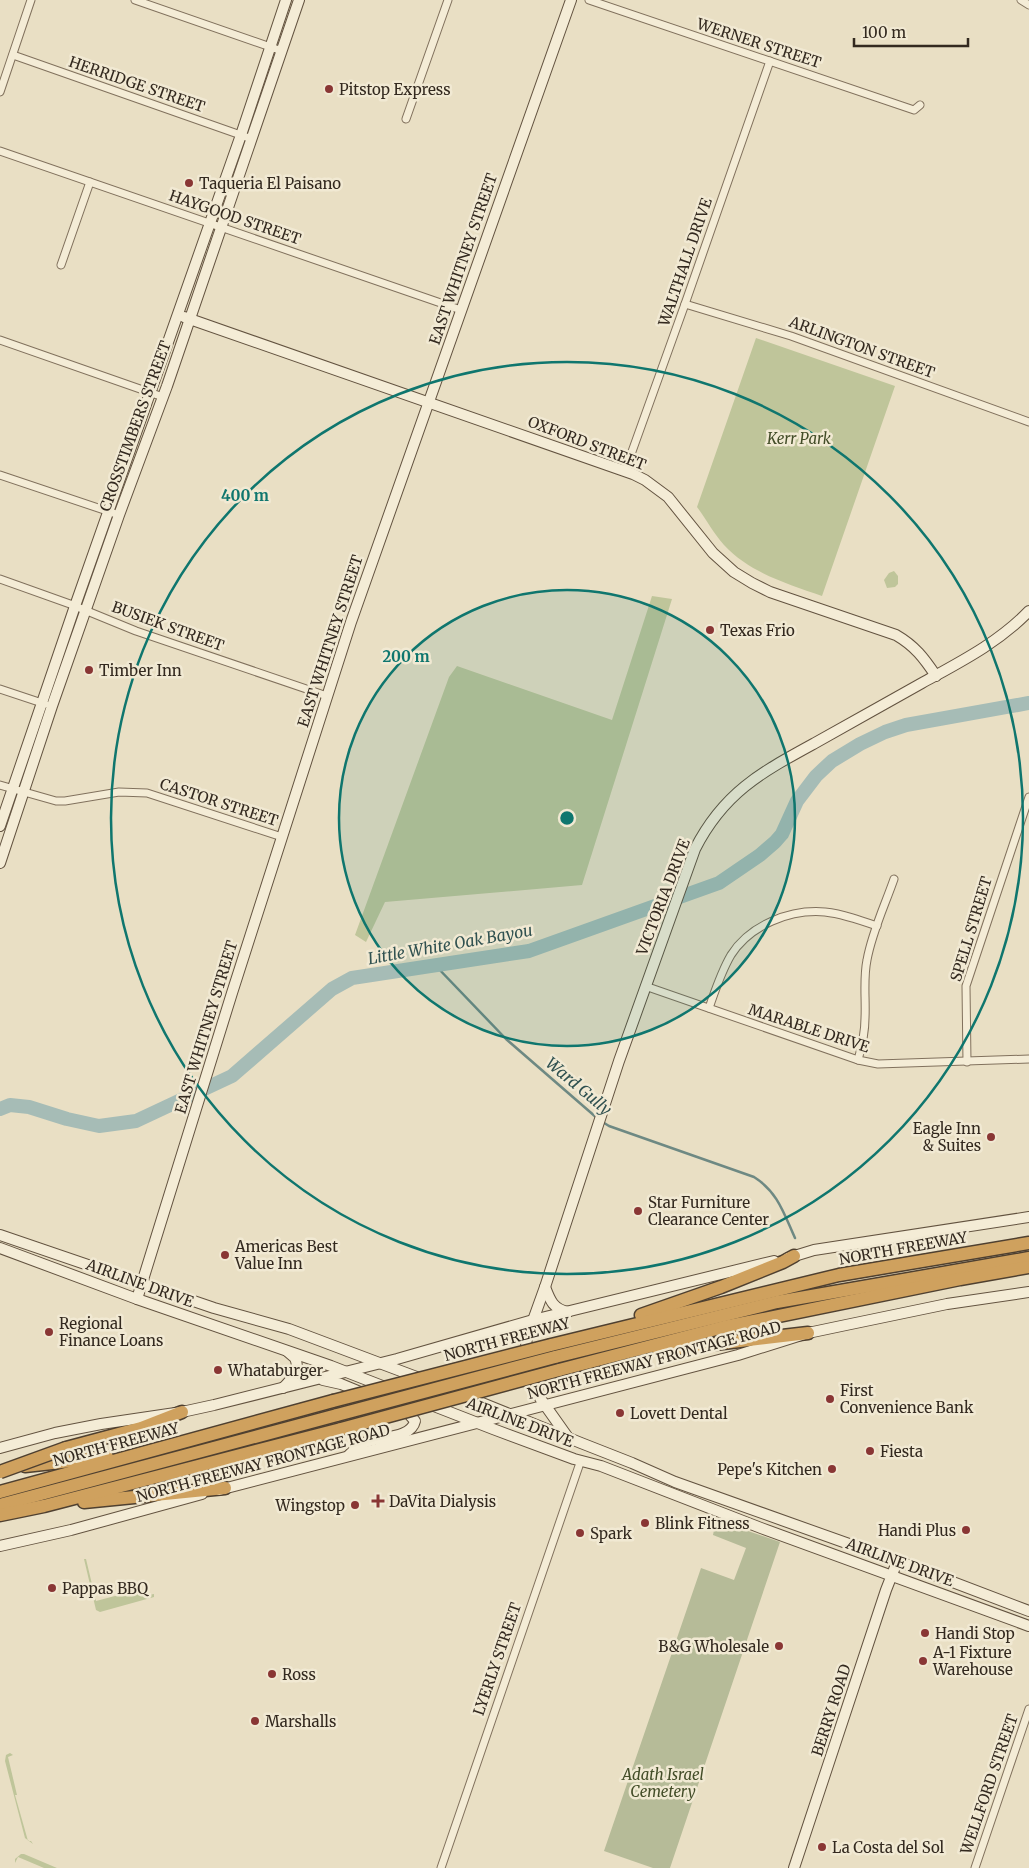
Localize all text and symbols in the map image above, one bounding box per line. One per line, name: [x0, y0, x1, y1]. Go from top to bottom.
street label: WERNER STREET: [694, 14, 824, 72]
scale bar: [854, 15, 968, 47]
text: 100 m: [862, 23, 906, 42]
street label: HERRIDGE STREET: [66, 52, 208, 116]
place label: Pitstop Express: [339, 80, 451, 99]
marker: Pitstop Express: [323, 83, 335, 95]
street label: EAST WHITNEY STREET: [425, 170, 501, 347]
place label: Taqueria El Paisano: [199, 174, 341, 193]
marker: Taqueria El Paisano: [183, 177, 195, 189]
street label: HAYGOOD STREET: [167, 186, 304, 249]
street label: WALTHALL DRIVE: [654, 195, 716, 329]
street label: ARLINGTON STREET: [786, 311, 938, 382]
street label: CROSSTIMBERS STREET: [95, 337, 175, 514]
street label: OXFORD STREET: [525, 412, 649, 474]
park label: Kerr Park: [766, 429, 832, 448]
text: 400 m: [221, 486, 269, 505]
street label: EAST WHITNEY STREET: [293, 552, 367, 730]
street label: BUSIEK STREET: [109, 597, 227, 655]
place label: Texas Frio: [720, 621, 795, 640]
marker: Texas Frio: [704, 624, 716, 636]
text: 200 m: [382, 647, 430, 666]
place label: Timber Inn: [99, 661, 182, 680]
marker: Timber Inn: [83, 664, 95, 676]
street label: CASTOR STREET: [158, 774, 281, 830]
centre of rings: [558, 809, 576, 827]
street label: VICTORIA DRIVE: [632, 836, 694, 959]
street label: SPELL STREET: [946, 874, 996, 984]
water label: Little White Oak Bayou: [366, 920, 534, 968]
street label: EAST WHITNEY STREET: [171, 938, 242, 1116]
street label: MARABLE DRIVE: [746, 999, 873, 1057]
water label: Ward Gully: [542, 1053, 616, 1119]
place label: Eagle Inn & Suites: [913, 1119, 981, 1155]
marker: Eagle Inn & Suites: [985, 1131, 997, 1143]
place label: Star Furniture Clearance Center: [648, 1193, 769, 1229]
marker: Star Furniture Clearance Center: [632, 1205, 644, 1217]
street label: NORTH FREEWAY: [837, 1227, 969, 1269]
place label: Americas Best Value Inn: [234, 1237, 338, 1273]
marker: Americas Best Value Inn: [219, 1249, 231, 1261]
street label: AIRLINE DRIVE: [83, 1254, 197, 1311]
street label: NORTH FREEWAY: [442, 1313, 573, 1365]
place label: Regional Finance Loans: [59, 1314, 163, 1350]
street label: NORTH FREEWAY FRONTAGE ROAD: [525, 1317, 783, 1403]
marker: Regional Finance Loans: [43, 1326, 55, 1338]
place label: Whataburger: [227, 1361, 323, 1380]
marker: Whataburger: [212, 1364, 224, 1376]
place label: First Convenience Bank: [840, 1381, 974, 1417]
street label: AIRLINE DRIVE: [463, 1393, 577, 1451]
marker: First Convenience Bank: [824, 1393, 836, 1405]
place label: Lovett Dental: [630, 1404, 728, 1423]
marker: Lovett Dental: [614, 1407, 626, 1419]
street label: NORTH FREEWAY: [51, 1418, 182, 1470]
street label: NORTH FREEWAY FRONTAGE ROAD: [134, 1420, 392, 1506]
place label: Fiesta: [880, 1442, 923, 1461]
marker: Fiesta: [864, 1445, 876, 1457]
place label: Pepe's Kitchen: [717, 1460, 822, 1479]
marker: Pepe's Kitchen: [826, 1463, 838, 1475]
place label: DaVita Dialysis: [389, 1492, 496, 1511]
marker: DaVita Dialysis: [371, 1494, 385, 1508]
place label: Wingstop: [275, 1496, 345, 1515]
marker: Wingstop: [349, 1499, 361, 1511]
place label: Blink Fitness: [655, 1514, 750, 1533]
marker: Blink Fitness: [639, 1517, 651, 1529]
place label: Handi Plus: [878, 1521, 956, 1540]
place label: Spark: [590, 1524, 633, 1543]
marker: Handi Plus: [960, 1524, 972, 1536]
marker: Spark: [574, 1527, 586, 1539]
street label: AIRLINE DRIVE: [843, 1533, 957, 1590]
place label: Pappas BBQ: [62, 1579, 149, 1598]
marker: Pappas BBQ: [46, 1582, 58, 1594]
street label: LYERLY STREET: [469, 1600, 525, 1718]
place label: Handi Stop: [935, 1624, 1015, 1643]
marker: Handi Stop: [919, 1627, 931, 1639]
place label: B&G Wholesale: [658, 1637, 769, 1656]
marker: B&G Wholesale: [773, 1640, 785, 1652]
place label: A-1 Fixture Warehouse: [932, 1643, 1013, 1679]
marker: A-1 Fixture Warehouse: [917, 1655, 929, 1667]
street label: BERRY ROAD: [807, 1662, 855, 1758]
place label: Ross: [282, 1665, 316, 1684]
marker: Ross: [266, 1668, 278, 1680]
street label: WELLFORD STREET: [956, 1711, 1022, 1857]
place label: Marshalls: [265, 1712, 336, 1731]
marker: Marshalls: [249, 1715, 261, 1727]
park label: Adath Israel Cemetery: [621, 1765, 704, 1801]
place label: La Costa del Sol: [832, 1838, 945, 1857]
marker: La Costa del Sol: [816, 1841, 828, 1853]

